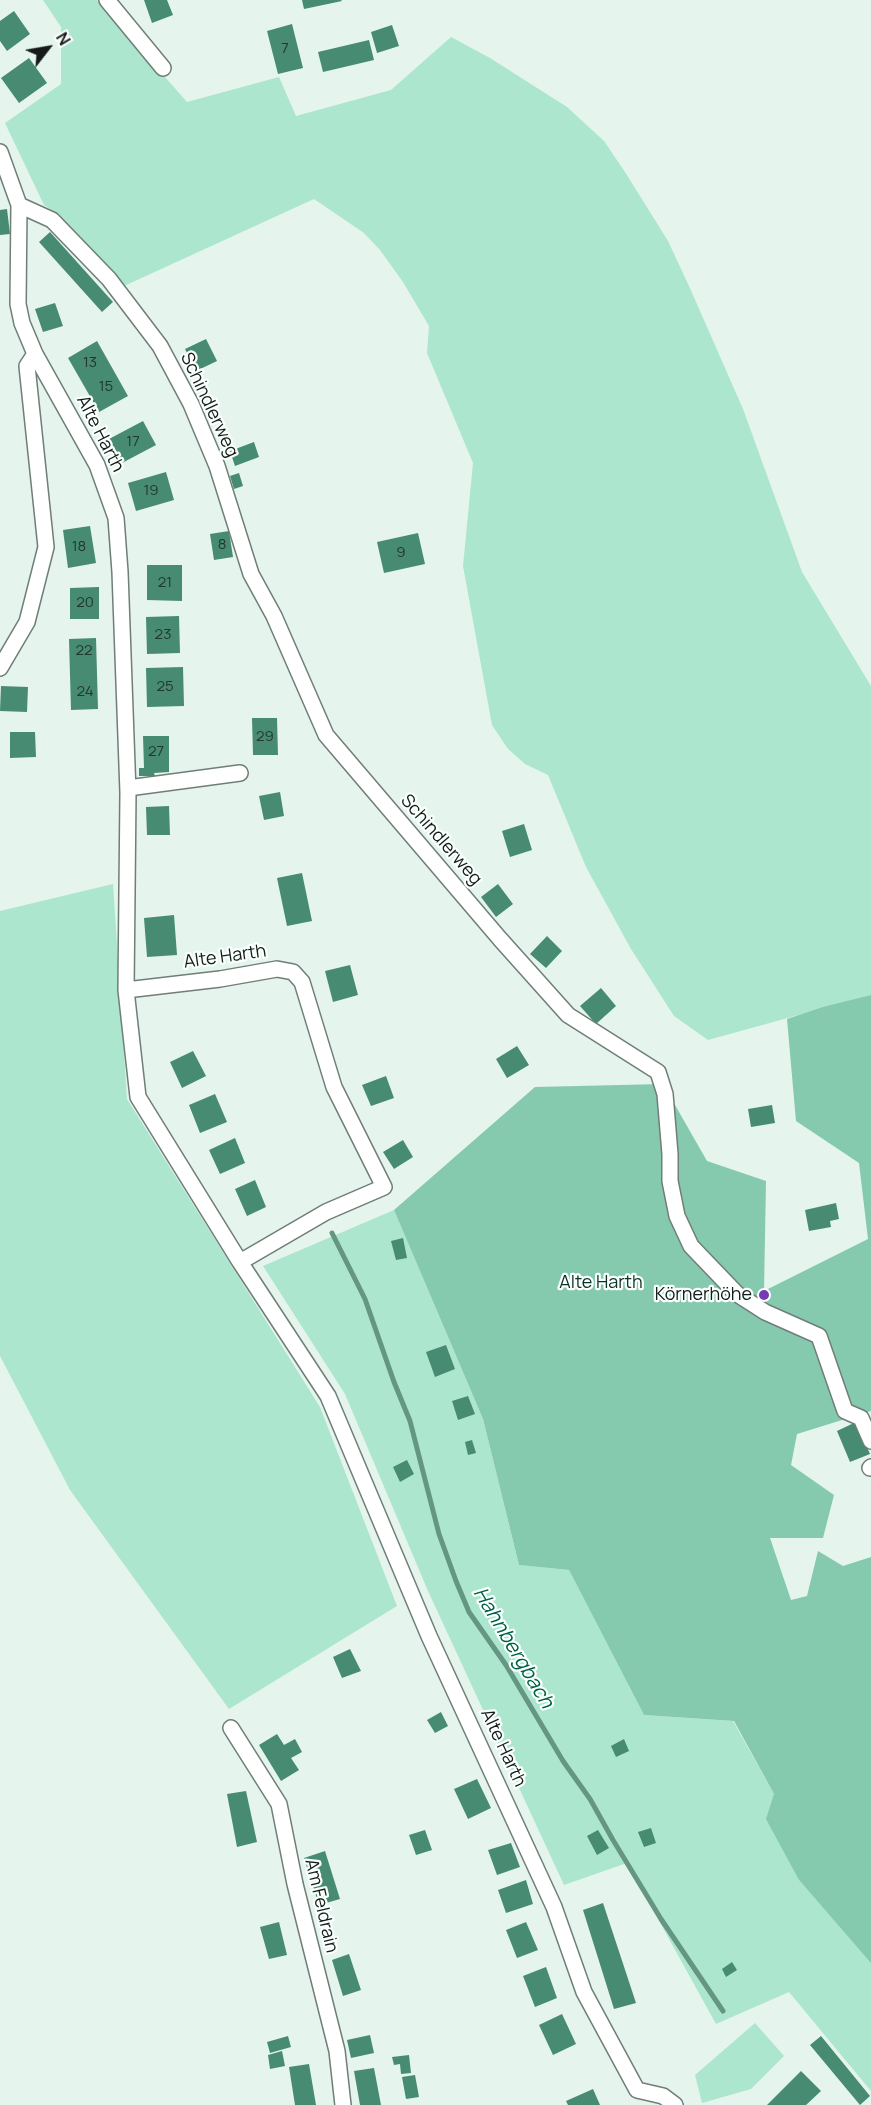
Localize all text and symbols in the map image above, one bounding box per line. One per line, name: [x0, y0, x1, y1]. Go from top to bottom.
north arrow: [18, 18, 78, 78]
text: N: [51, 28, 76, 49]
house number: 7: [281, 40, 289, 58]
street label: Schindlerweg: [175, 349, 243, 461]
house number: 13: [83, 354, 97, 372]
house number: 15: [99, 378, 113, 396]
street label: Alte Harth: [71, 392, 129, 476]
house number: 17: [126, 433, 140, 451]
house number: 19: [143, 482, 159, 500]
house number: 8: [218, 536, 226, 554]
house number: 18: [72, 538, 86, 556]
house number: 9: [396, 544, 406, 562]
house number: 21: [158, 574, 172, 592]
house number: 20: [76, 594, 94, 612]
house number: 23: [155, 626, 171, 644]
house number: 22: [75, 642, 93, 660]
house number: 25: [156, 678, 174, 696]
house number: 24: [76, 683, 94, 701]
house number: 29: [256, 728, 274, 746]
house number: 27: [148, 743, 164, 761]
street label: Schindlerweg: [396, 790, 486, 890]
street label: Alte Harth: [182, 941, 268, 973]
park label: Alte Harth: [559, 1272, 643, 1294]
place label: Körnerhöhe: [655, 1284, 752, 1306]
marker: Körnerhöhe: [757, 1288, 771, 1302]
water label: Hahnbergbach: [468, 1583, 558, 1713]
street label: Alte Harth: [476, 1706, 530, 1790]
street label: Am Feldrain: [300, 1857, 342, 1955]

